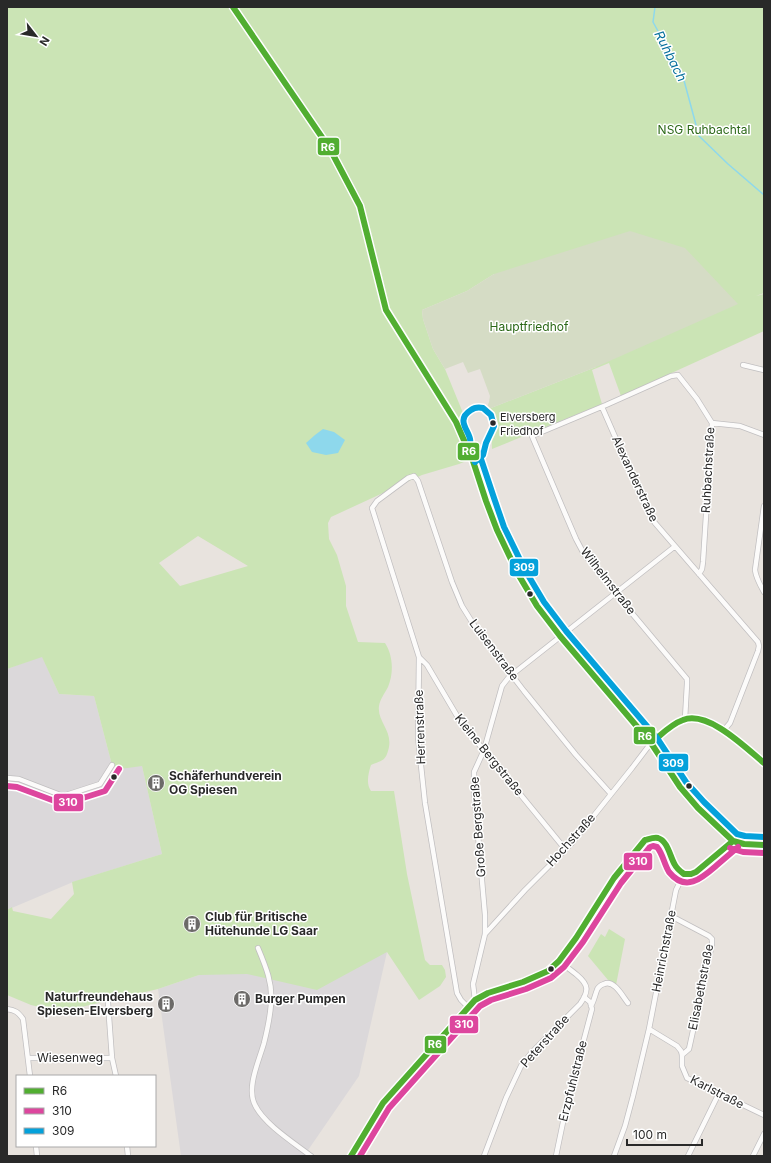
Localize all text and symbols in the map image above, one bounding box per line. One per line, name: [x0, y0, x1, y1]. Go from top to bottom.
north arrow: [16, 16, 56, 56]
water label: Ruhbach: [651, 28, 691, 84]
text: N: [36, 34, 53, 48]
park label: NSG Ruhbachtal: [658, 122, 750, 137]
line badge: R6: [317, 137, 340, 156]
text: R6: [321, 140, 335, 154]
park label: Hauptfriedhof: [490, 319, 569, 334]
place label: Elversberg Friedhof: [500, 410, 556, 438]
marker: Elversberg Friedhof: [488, 418, 498, 428]
street label: Ruhbachstraße: [698, 427, 717, 513]
street label: Alexanderstraße: [609, 433, 662, 524]
line badge: R6: [457, 442, 480, 461]
text: R6: [462, 444, 476, 458]
street label: Wilhelmstraße: [578, 544, 639, 617]
line badge: 309: [509, 558, 539, 577]
text: 309: [513, 560, 535, 574]
unlabelled marker: [525, 589, 535, 599]
street label: Luisenstraße: [466, 616, 522, 683]
street label: Herrenstraße: [411, 689, 428, 765]
street label: Kleine Bergstraße: [452, 711, 527, 799]
line badge: R6: [633, 726, 656, 745]
text: R6: [638, 729, 652, 743]
line badge: 309: [658, 753, 689, 772]
text: 309: [662, 756, 684, 770]
place label: Schäferhundverein OG Spiesen: [169, 768, 282, 797]
unlabelled marker: [109, 772, 119, 782]
building icon: Schäferhundverein OG Spiesen: [146, 773, 166, 793]
street label: Große Bergstraße: [467, 776, 488, 878]
unlabelled marker: [684, 781, 694, 791]
line badge: 310: [53, 793, 84, 812]
text: 310: [58, 795, 78, 809]
street label: Hochstraße: [543, 810, 598, 869]
line badge: 310: [623, 852, 653, 871]
text: 310: [628, 854, 648, 868]
place label: Club für Britische Hütehunde LG Saar: [205, 909, 318, 938]
street label: Heinrichstraße: [648, 909, 679, 993]
building icon: Club für Britische Hütehunde LG Saar: [182, 914, 202, 934]
street label: Elisabethstraße: [685, 943, 716, 1031]
unlabelled marker: [546, 964, 556, 974]
place label: Naturfreundehaus Spiesen-Elversberg: [37, 989, 153, 1018]
building icon: Burger Pumpen: [232, 989, 252, 1009]
place label: Burger Pumpen: [255, 991, 346, 1006]
building icon: Naturfreundehaus Spiesen-Elversberg: [156, 994, 176, 1014]
street label: Peterstraße: [517, 1011, 572, 1070]
line badge: 310: [449, 1015, 479, 1034]
text: 310: [454, 1017, 474, 1031]
line badge: R6: [424, 1035, 447, 1054]
text: R6: [428, 1037, 442, 1051]
street label: Erzpfuhlstraße: [555, 1039, 590, 1123]
street label: Wiesenweg: [37, 1050, 103, 1065]
street label: Karlstraße: [688, 1072, 747, 1111]
legend: [16, 1075, 156, 1147]
text: R6: [52, 1083, 67, 1098]
text: 310: [52, 1103, 72, 1118]
scale bar: [627, 1121, 702, 1147]
text: 309: [52, 1123, 74, 1138]
text: 100 m: [633, 1127, 667, 1142]

